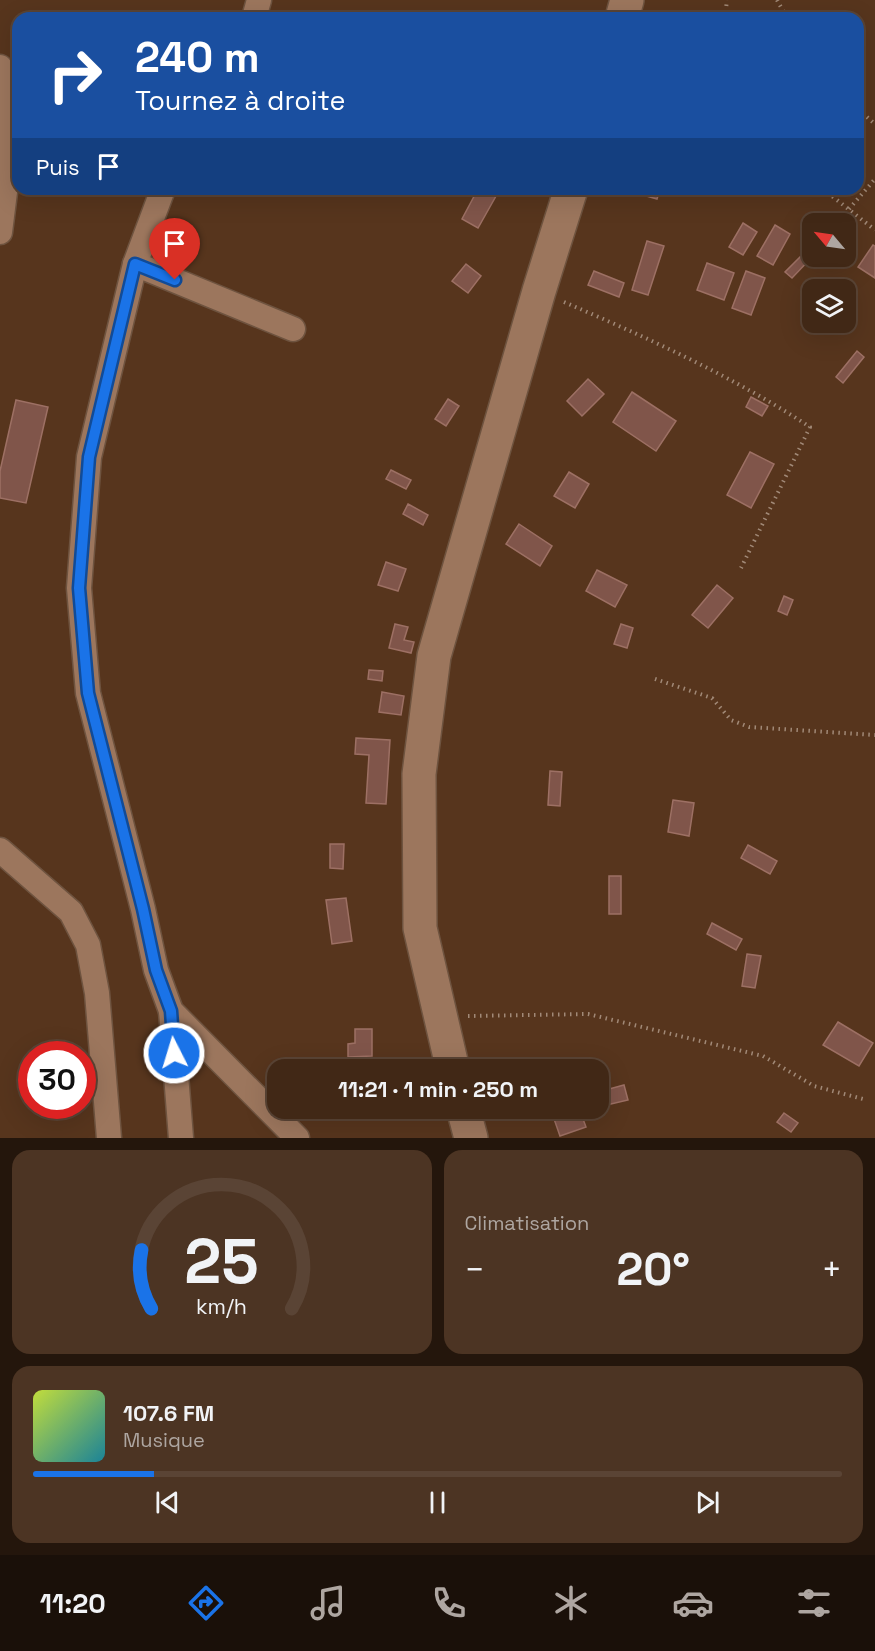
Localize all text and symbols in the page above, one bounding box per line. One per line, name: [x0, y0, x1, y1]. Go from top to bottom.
text: 240 m: [135, 31, 260, 84]
icon: right: [36, 36, 114, 114]
text: Tournez à droite: [135, 83, 345, 118]
icon: arrive: [92, 150, 125, 183]
text: Puis: [36, 153, 80, 181]
north arrow: [802, 213, 856, 267]
map controls: [802, 213, 856, 333]
pin: [149, 218, 200, 280]
icon: arrive: [158, 227, 191, 260]
button: layers: [802, 279, 856, 333]
position arrow: [142, 1021, 206, 1085]
speed limit sign: 30: [18, 1041, 96, 1119]
text: 11:21 · 1 min · 250 m: [338, 1075, 538, 1103]
text: Climatisation: [465, 1210, 589, 1236]
text: 25: [184, 1222, 259, 1301]
text: 20°: [616, 1241, 690, 1298]
text: −: [465, 1249, 485, 1291]
text: +: [822, 1249, 842, 1291]
text: km/h: [196, 1293, 247, 1320]
text: 107.6 FM: [123, 1399, 214, 1427]
text: Musique: [123, 1427, 205, 1453]
icon: previous: [151, 1486, 184, 1519]
icon: pause: [421, 1486, 454, 1519]
icon: next: [691, 1486, 724, 1519]
icon: directions: [185, 1582, 227, 1624]
icon: music: [307, 1582, 349, 1624]
icon: phone: [428, 1582, 470, 1624]
icon: climate: [550, 1582, 592, 1624]
icon: car: [672, 1582, 714, 1624]
icon: filters: [793, 1582, 835, 1624]
text: 11:20: [40, 1586, 106, 1621]

